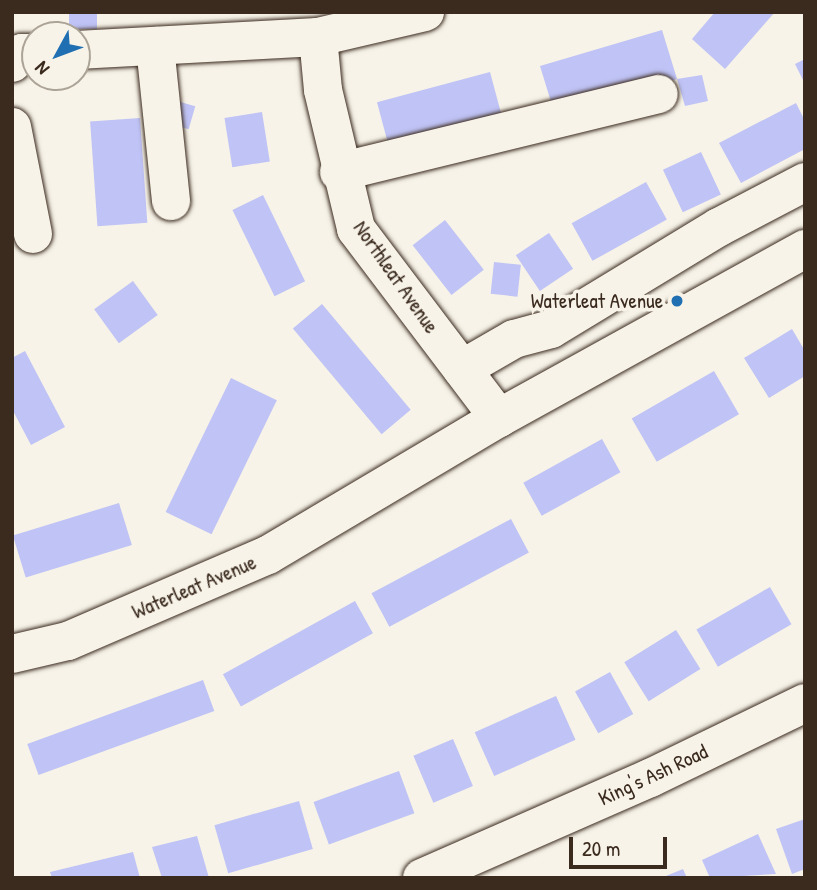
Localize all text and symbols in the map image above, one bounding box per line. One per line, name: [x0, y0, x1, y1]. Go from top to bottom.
north arrow: [21, 21, 91, 91]
text: N: [29, 56, 55, 81]
street label: Northleat Avenue: [348, 216, 444, 338]
place label: Waterleat Avenue: [531, 288, 663, 314]
marker: Waterleat Avenue: [669, 293, 685, 309]
street label: Waterleat Avenue: [128, 550, 260, 624]
street label: King's Ash Road: [595, 739, 711, 811]
scale bar: [572, 824, 670, 868]
text: 20 m: [582, 834, 620, 863]

